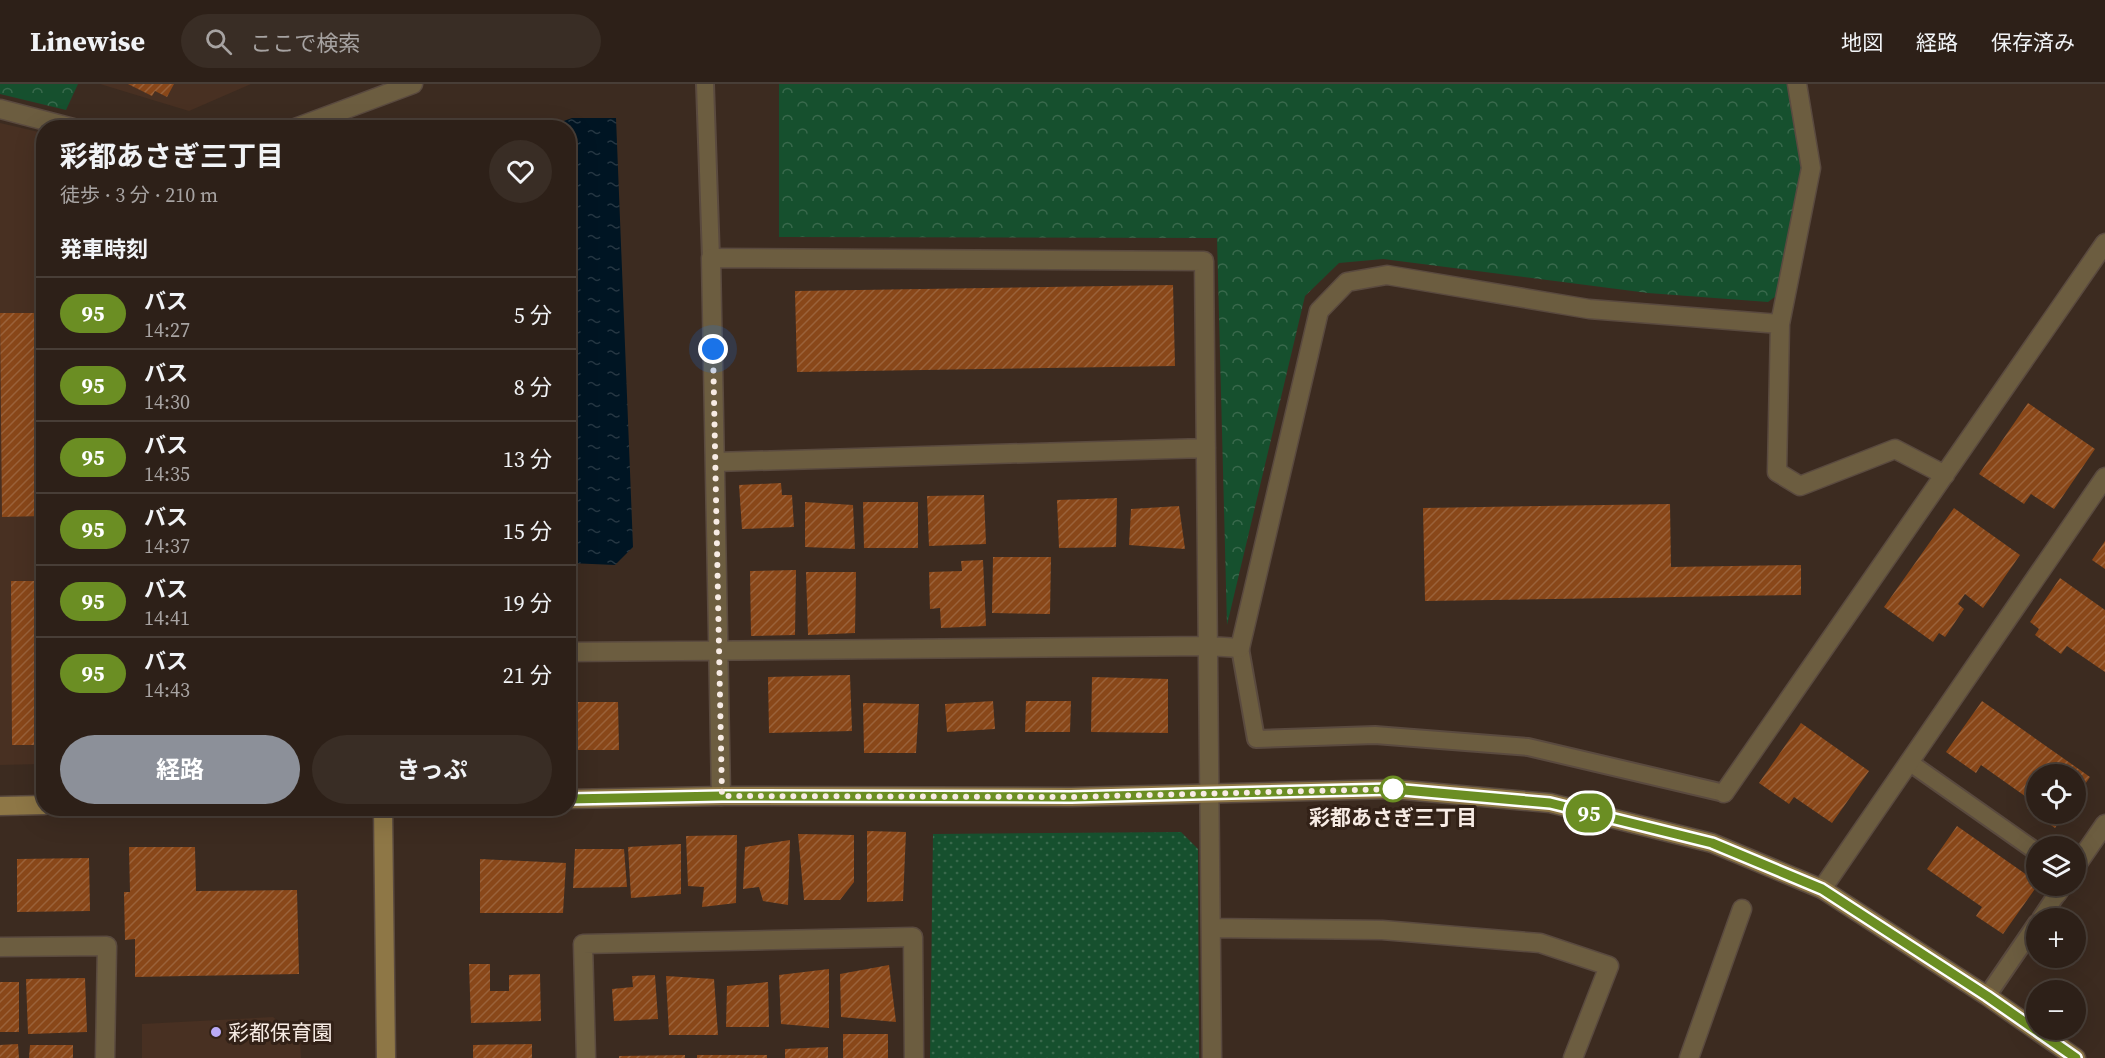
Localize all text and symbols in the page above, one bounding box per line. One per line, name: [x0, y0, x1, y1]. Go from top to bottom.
search box: [181, 14, 601, 68]
text: Linewise: [30, 22, 145, 60]
icon: search: [202, 25, 235, 58]
text: ここで検索: [250, 28, 360, 58]
text: 地図: [1841, 28, 1883, 57]
text: 経路: [1916, 28, 1958, 57]
text: 保存済み: [1991, 28, 2075, 57]
text: 彩都あさぎ三丁目: [60, 137, 284, 175]
button: heart: [489, 140, 552, 203]
text: 徒歩 · 3 分 · 210 m: [60, 181, 218, 209]
text: 発車時刻: [60, 234, 148, 264]
text: バス: [144, 286, 188, 316]
text: 95: [82, 299, 104, 328]
text: 5 分: [514, 300, 552, 330]
text: 14:27: [144, 316, 190, 344]
your location: [698, 334, 728, 364]
text: バス: [144, 358, 188, 388]
text: 95: [82, 371, 104, 400]
text: 8 分: [514, 372, 552, 402]
text: 14:30: [144, 388, 190, 416]
text: バス: [144, 430, 188, 460]
text: 95: [82, 443, 104, 472]
text: 13 分: [503, 444, 552, 474]
text: 14:35: [144, 460, 190, 488]
text: バス: [144, 502, 188, 532]
text: 95: [82, 515, 104, 544]
text: 15 分: [503, 516, 552, 546]
text: 14:37: [144, 532, 190, 560]
text: バス: [144, 574, 188, 604]
text: 95: [82, 587, 104, 616]
text: 19 分: [503, 588, 552, 618]
text: 14:41: [144, 604, 190, 632]
text: バス: [144, 646, 188, 676]
text: 95: [82, 659, 104, 688]
text: 21 分: [503, 660, 552, 690]
text: 14:43: [144, 676, 190, 704]
button: 経路: [60, 735, 300, 804]
button: きっぷ: [312, 735, 552, 804]
map controls: [2026, 764, 2086, 1040]
button: locate: [2026, 764, 2086, 824]
marker: 彩都あさぎ三丁目: [1380, 776, 1406, 802]
line badge: 95: [1562, 794, 1616, 832]
text: 95: [1578, 799, 1600, 828]
place label: 彩都あさぎ三丁目: [1309, 803, 1477, 832]
button: layers: [2026, 836, 2086, 896]
button: +: [2026, 908, 2086, 968]
button: −: [2026, 980, 2086, 1040]
place label: 彩都保育園: [228, 1018, 333, 1047]
marker: 彩都保育園: [209, 1025, 223, 1039]

